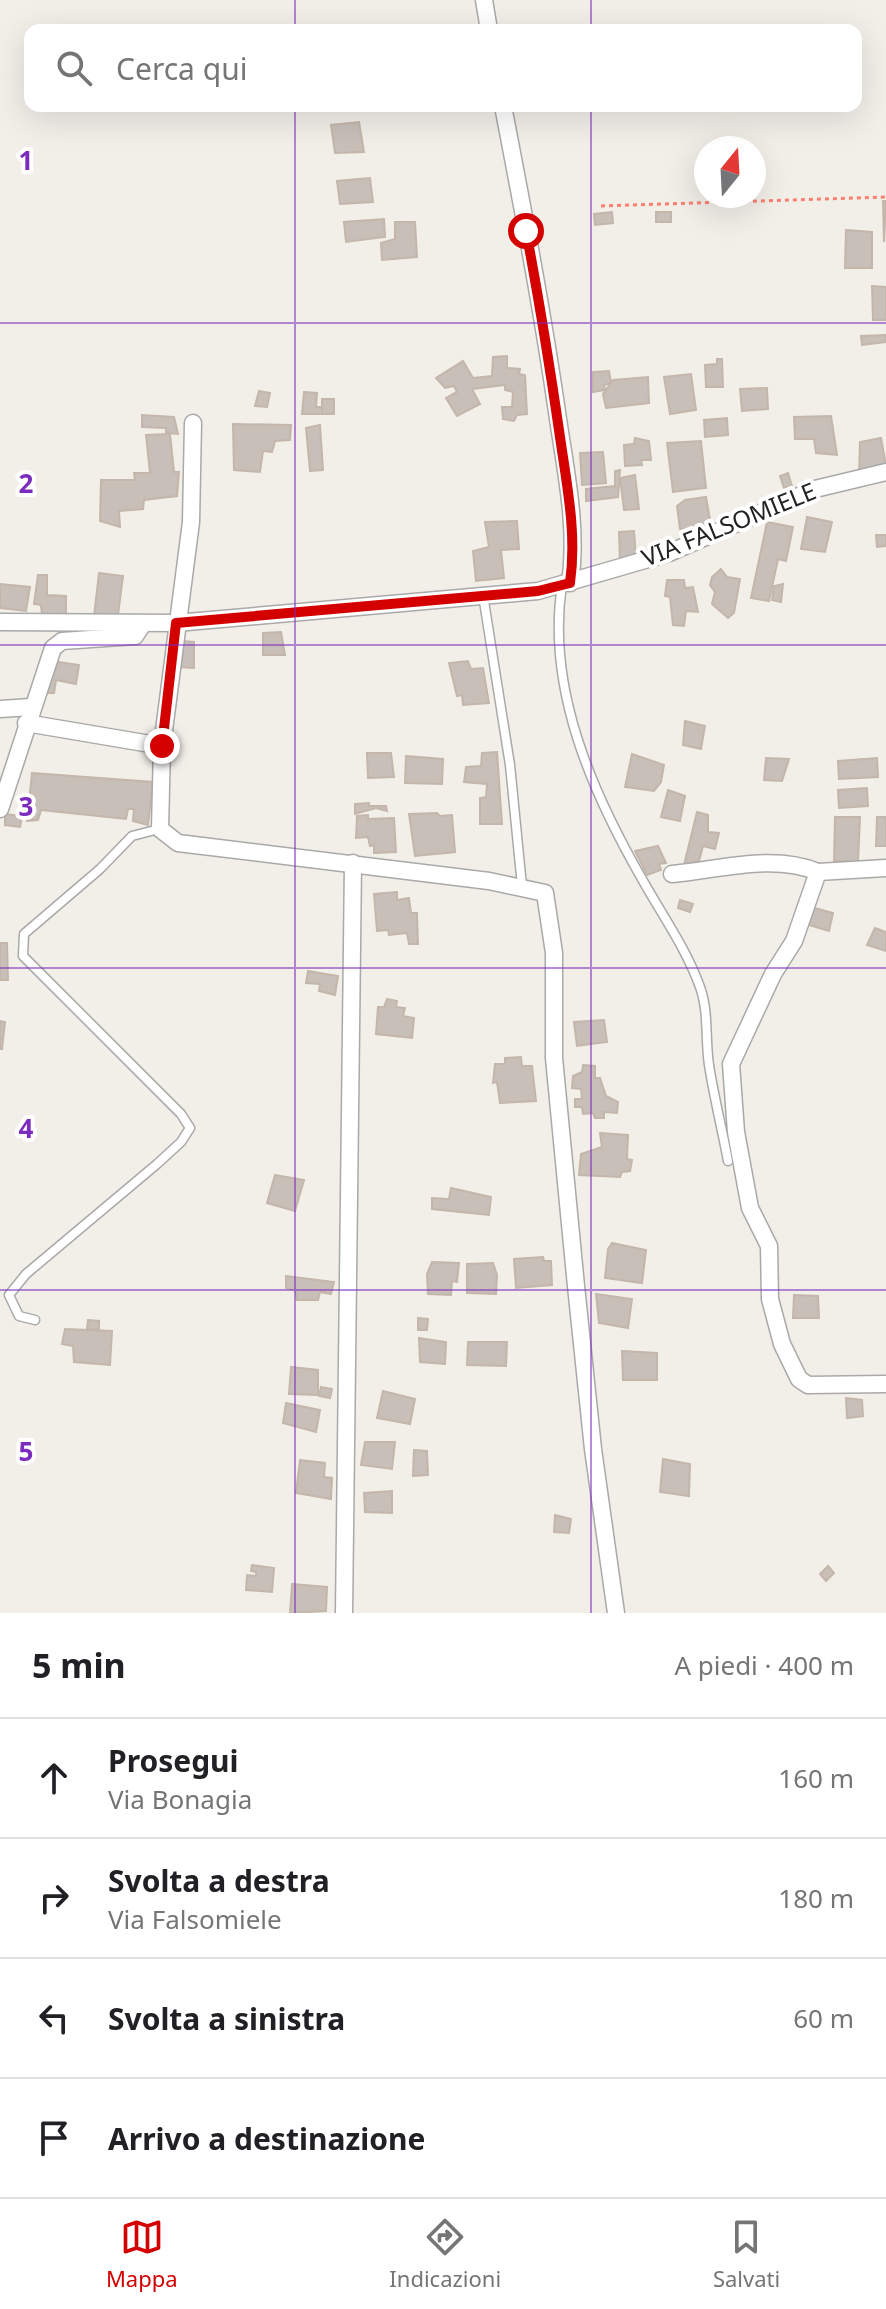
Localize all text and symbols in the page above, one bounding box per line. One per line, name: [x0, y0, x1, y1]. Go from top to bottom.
search box: [24, 24, 862, 112]
icon: search: [52, 46, 96, 90]
text: Cerca qui: [116, 48, 247, 89]
north arrow: [694, 136, 766, 208]
text: 1: [19, 142, 33, 178]
route start: [508, 213, 544, 249]
text: 2: [19, 465, 34, 501]
street label: VIA FALSOMIELE: [636, 474, 820, 574]
route end: [144, 728, 180, 764]
text: 3: [19, 788, 33, 824]
text: 4: [19, 1110, 34, 1146]
text: 5: [19, 1433, 33, 1469]
text: 5 min: [32, 1642, 126, 1688]
text: A piedi · 400 m: [674, 1647, 854, 1683]
text: Prosegui: [108, 1740, 239, 1781]
icon: ahead: [32, 1756, 76, 1800]
text: 160 m: [778, 1760, 854, 1796]
text: Via Bonagia: [108, 1781, 252, 1817]
text: Svolta a destra: [108, 1860, 330, 1901]
icon: right: [32, 1876, 76, 1920]
text: 180 m: [778, 1880, 854, 1916]
text: Via Falsomiele: [108, 1901, 282, 1937]
icon: left: [32, 1996, 76, 2040]
text: Svolta a sinistra: [108, 1998, 345, 2039]
text: 60 m: [793, 2000, 854, 2036]
icon: arrive: [32, 2116, 76, 2160]
text: Arrivo a destinazione: [108, 2118, 425, 2159]
tab: Mappa: [106, 2215, 178, 2293]
tab: Indicazioni: [389, 2215, 501, 2293]
tab: Salvati: [713, 2215, 780, 2293]

